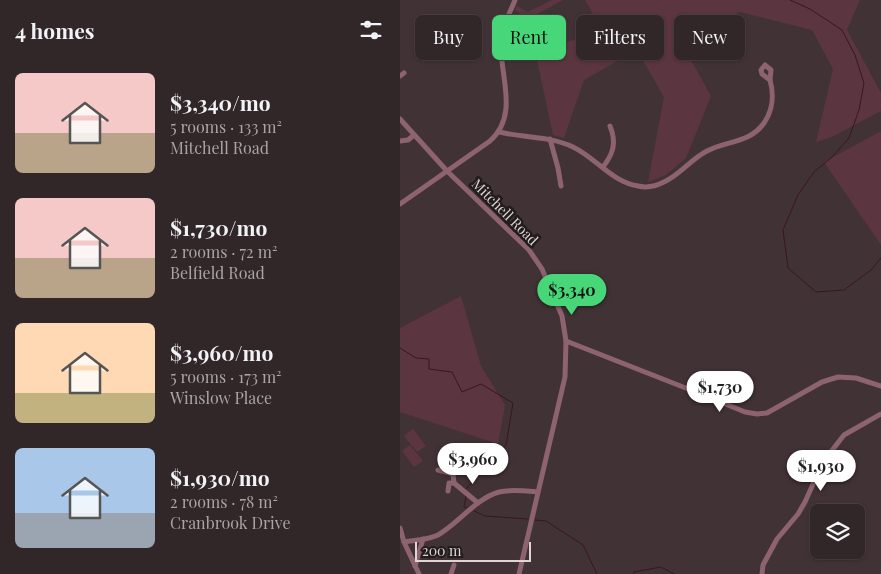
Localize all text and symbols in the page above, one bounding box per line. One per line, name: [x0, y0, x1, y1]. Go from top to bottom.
chip: Buy: [415, 15, 482, 60]
chip: Rent: [492, 15, 566, 60]
chip: Filters: [576, 15, 664, 60]
chip: New: [674, 15, 745, 60]
text: 4 homes: [15, 16, 94, 44]
icon: filters: [357, 16, 385, 44]
text: $3,340/mo: [170, 88, 271, 116]
icon: home: [55, 93, 115, 153]
text: 5 rooms · 133 m²: [170, 116, 282, 137]
text: Mitchell Road: [170, 137, 269, 158]
street label: Mitchell Road: [468, 174, 543, 249]
text: $1,730/mo: [170, 213, 267, 241]
icon: home: [55, 218, 115, 278]
text: 2 rooms · 72 m²: [170, 241, 277, 262]
text: Belfield Road: [170, 262, 265, 283]
pin: $3,340: [531, 274, 613, 316]
text: $3,340: [548, 279, 596, 300]
text: $3,960/mo: [170, 338, 273, 366]
icon: home: [55, 343, 115, 403]
text: 5 rooms · 173 m²: [170, 366, 282, 387]
pin: $1,730: [679, 370, 761, 413]
text: $1,730: [698, 376, 742, 397]
text: Winslow Place: [170, 387, 272, 408]
pin: $3,960: [432, 442, 514, 485]
text: $3,960: [448, 448, 498, 469]
pin: $1,930: [780, 450, 862, 492]
text: $1,930: [798, 455, 844, 476]
text: $1,930/mo: [170, 463, 270, 491]
icon: home: [55, 468, 115, 528]
text: 2 rooms · 78 m²: [170, 491, 278, 512]
map controls: [810, 504, 865, 559]
button: layers: [810, 504, 865, 559]
text: Cranbrook Drive: [170, 512, 291, 533]
scale bar: [415, 539, 531, 562]
text: 200 m: [422, 541, 461, 560]

